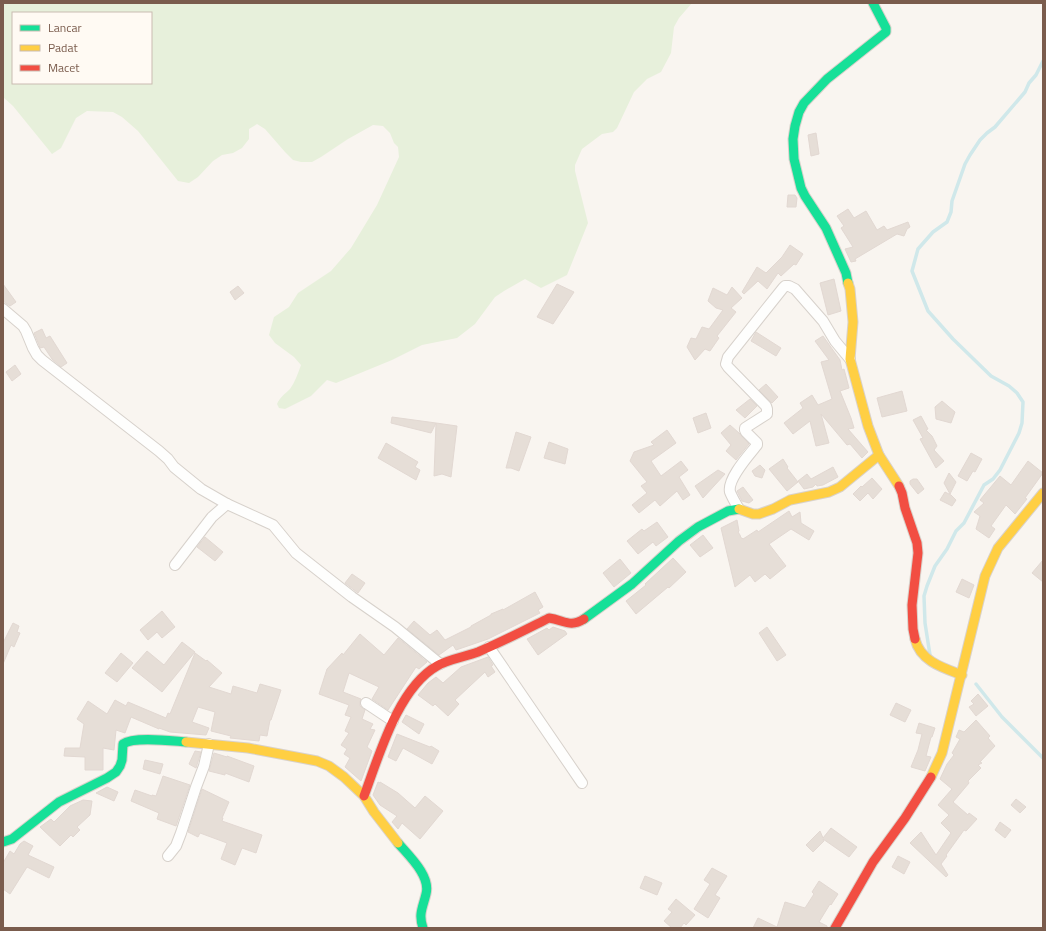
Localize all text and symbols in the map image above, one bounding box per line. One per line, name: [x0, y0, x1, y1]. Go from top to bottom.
legend: [12, 12, 152, 84]
text: Lancar: [48, 18, 82, 37]
text: Padat: [48, 38, 78, 57]
text: Macet: [48, 58, 80, 77]

